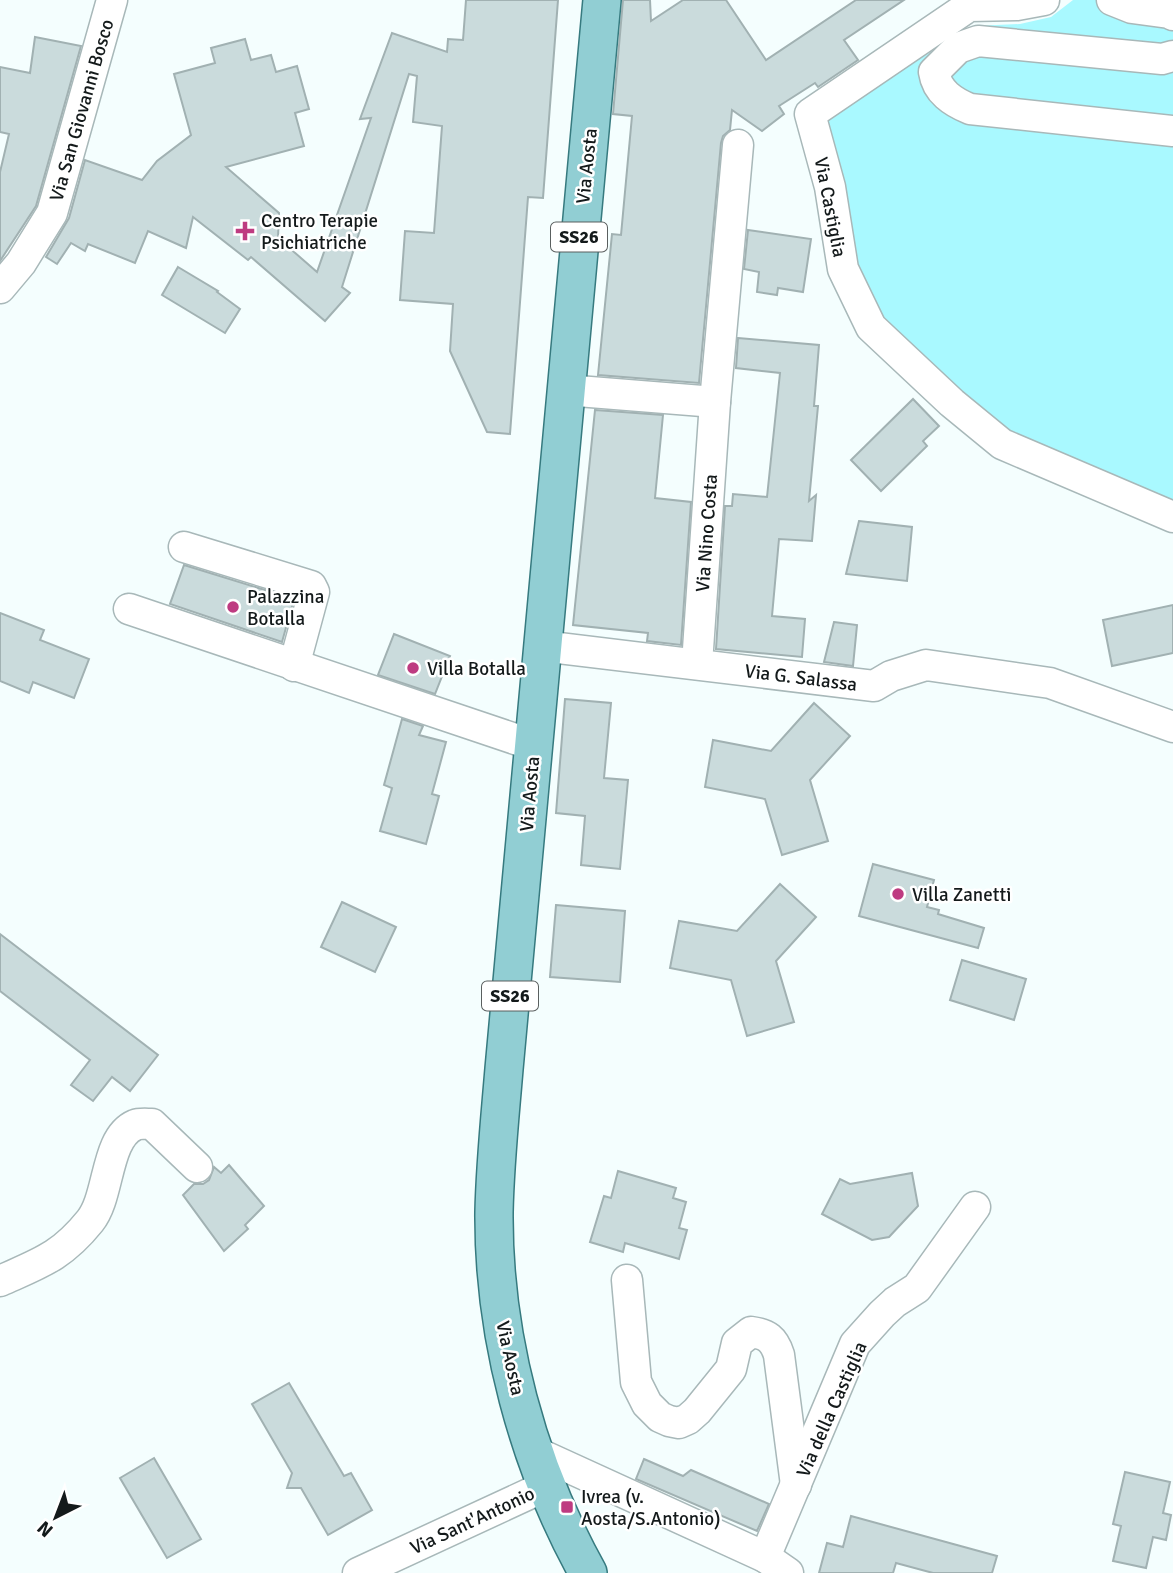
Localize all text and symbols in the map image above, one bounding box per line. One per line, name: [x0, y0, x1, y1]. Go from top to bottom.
street label: Via San Giovanni Bosco: [44, 16, 119, 204]
street label: Via Aosta: [571, 127, 603, 205]
street label: Via Castiglia: [809, 155, 851, 259]
place label: Centro Terapie Psichiatriche: [261, 209, 378, 255]
marker: Centro Terapie Psichiatriche: [235, 221, 255, 241]
road number: SS26: [551, 222, 607, 251]
street label: Via Nino Costa: [691, 473, 723, 593]
place label: Palazzina Botalla: [247, 585, 324, 631]
marker: Palazzina Botalla: [225, 599, 241, 615]
place label: Villa Botalla: [427, 657, 526, 681]
street label: Via G. Salassa: [743, 659, 858, 697]
marker: Villa Botalla: [405, 660, 421, 676]
street label: Via Aosta: [515, 755, 545, 833]
place label: Villa Zanetti: [912, 883, 1011, 907]
marker: Villa Zanetti: [890, 886, 906, 902]
road number: SS26: [482, 981, 538, 1010]
street label: Via Aosta: [490, 1319, 530, 1398]
street label: Via della Castiglia: [791, 1338, 873, 1481]
north arrow: [21, 1482, 91, 1552]
street label: Via Sant'Antonio: [406, 1482, 539, 1560]
place label: Ivrea (v. Aosta/S.Antonio): [581, 1485, 721, 1531]
marker: Ivrea (v. Aosta/S.Antonio): [559, 1499, 575, 1515]
text: N: [32, 1516, 58, 1542]

